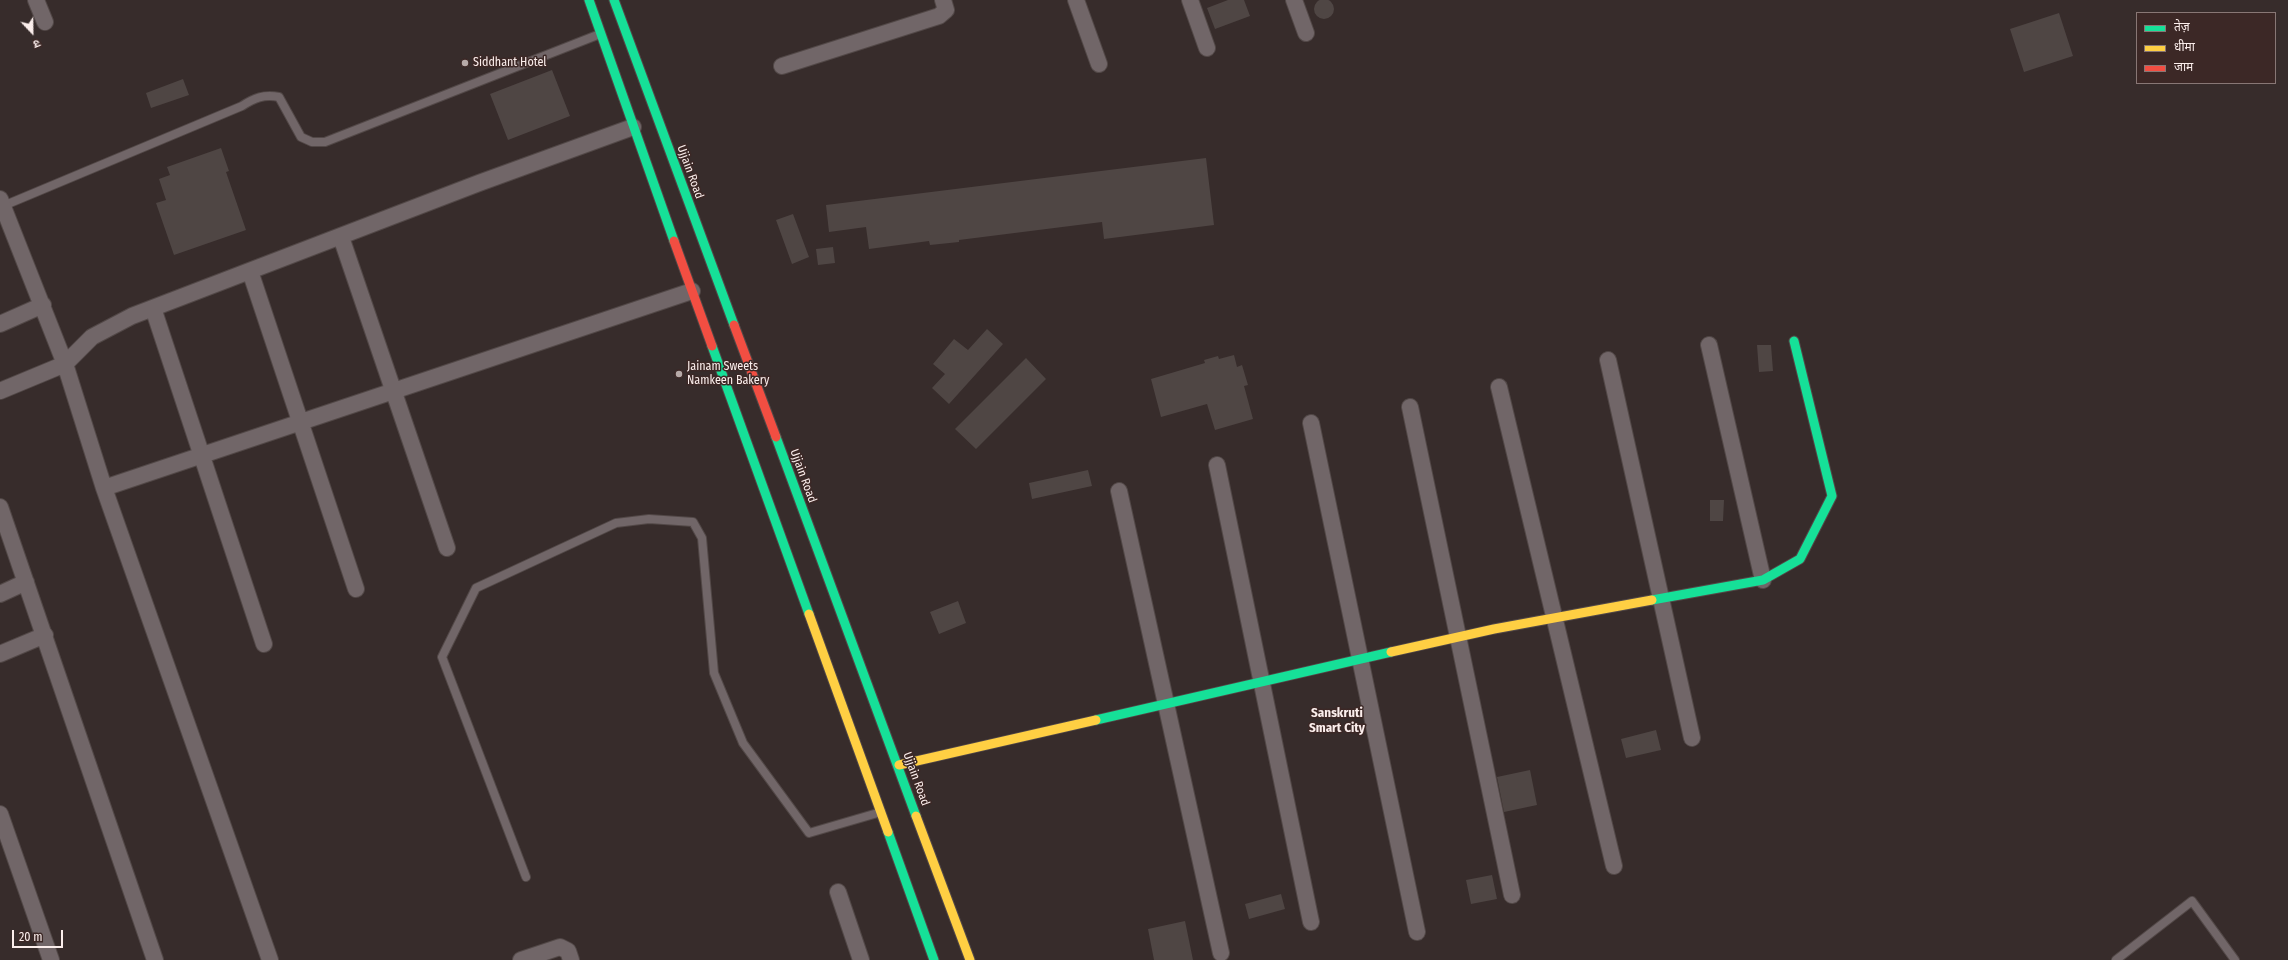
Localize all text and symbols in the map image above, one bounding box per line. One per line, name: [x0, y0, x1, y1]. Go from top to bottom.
north arrow: [12, 12, 52, 52]
legend: [2136, 12, 2276, 84]
text: तेज़: [2174, 20, 2190, 34]
text: उ: [31, 36, 42, 51]
text: धीमा: [2174, 40, 2195, 54]
place label: Siddhant Hotel: [473, 56, 547, 70]
marker: Siddhant Hotel: [460, 58, 470, 68]
text: जाम: [2174, 60, 2193, 74]
street label: Ujjain Road: [674, 143, 706, 201]
place label: Jainam Sweets Namkeen Bakery: [687, 360, 769, 388]
marker: Jainam Sweets Namkeen Bakery: [674, 369, 684, 379]
street label: Ujjain Road: [787, 447, 819, 505]
district label: Sanskruti Smart City: [1309, 705, 1365, 736]
street label: Ujjain Road: [900, 750, 932, 808]
scale bar: [14, 922, 65, 948]
text: 20 m: [19, 930, 43, 944]

